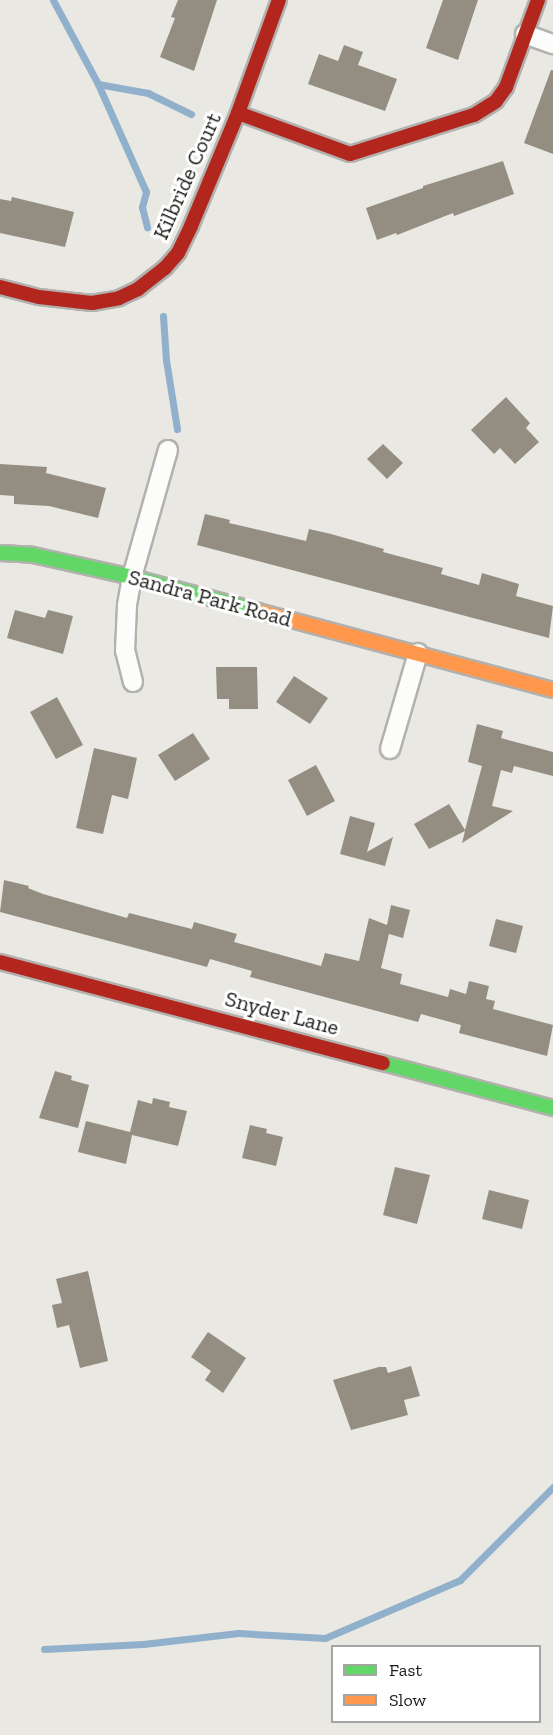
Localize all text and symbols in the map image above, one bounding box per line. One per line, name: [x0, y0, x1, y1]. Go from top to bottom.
street label: Kilbride Court: [147, 109, 227, 243]
street label: Sandra Park Road: [126, 564, 294, 632]
street label: Snyder Lane: [222, 985, 342, 1041]
legend: [331, 1645, 541, 1723]
text: Fast: [389, 1659, 422, 1681]
text: Slow: [389, 1689, 426, 1711]

